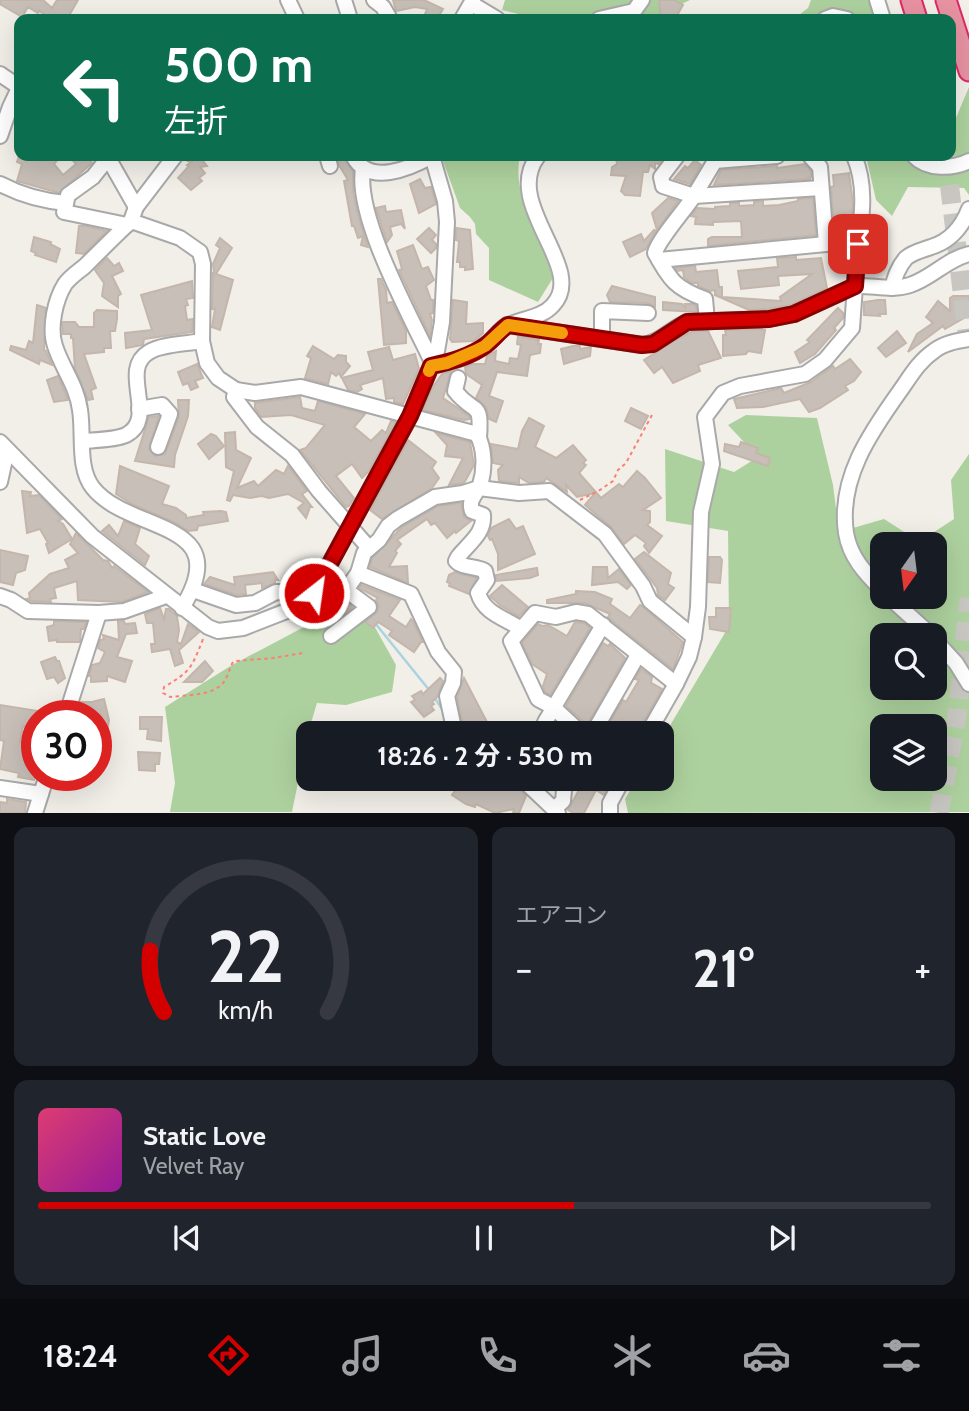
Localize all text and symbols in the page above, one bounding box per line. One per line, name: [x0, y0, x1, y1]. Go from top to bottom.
text: 500 m: [164, 35, 313, 94]
icon: left: [49, 42, 140, 133]
text: 左折: [164, 101, 228, 140]
pin: [828, 214, 888, 274]
icon: arrive: [839, 225, 877, 263]
north arrow: [870, 532, 947, 609]
map controls: [870, 532, 947, 791]
position arrow: [277, 556, 351, 630]
button: search: [870, 623, 947, 700]
speed limit sign: 30: [21, 700, 112, 791]
button: layers: [870, 714, 947, 791]
text: 18:26 · 2 分 · 530 m: [377, 740, 593, 772]
text: エアコン: [516, 901, 608, 929]
text: 22: [207, 913, 284, 1001]
text: 21°: [692, 937, 754, 1000]
text: −: [516, 945, 532, 992]
text: +: [914, 945, 931, 992]
text: km/h: [218, 995, 273, 1025]
text: Static Love: [143, 1120, 266, 1152]
text: Velvet Ray: [143, 1152, 244, 1180]
icon: previous: [168, 1219, 206, 1257]
icon: pause: [465, 1219, 503, 1257]
icon: next: [763, 1219, 801, 1257]
icon: directions: [204, 1331, 253, 1380]
icon: music: [338, 1331, 387, 1380]
icon: phone: [473, 1331, 522, 1380]
icon: climate: [608, 1331, 657, 1380]
icon: car: [742, 1331, 791, 1380]
icon: filters: [877, 1331, 926, 1380]
text: 18:24: [43, 1336, 118, 1375]

